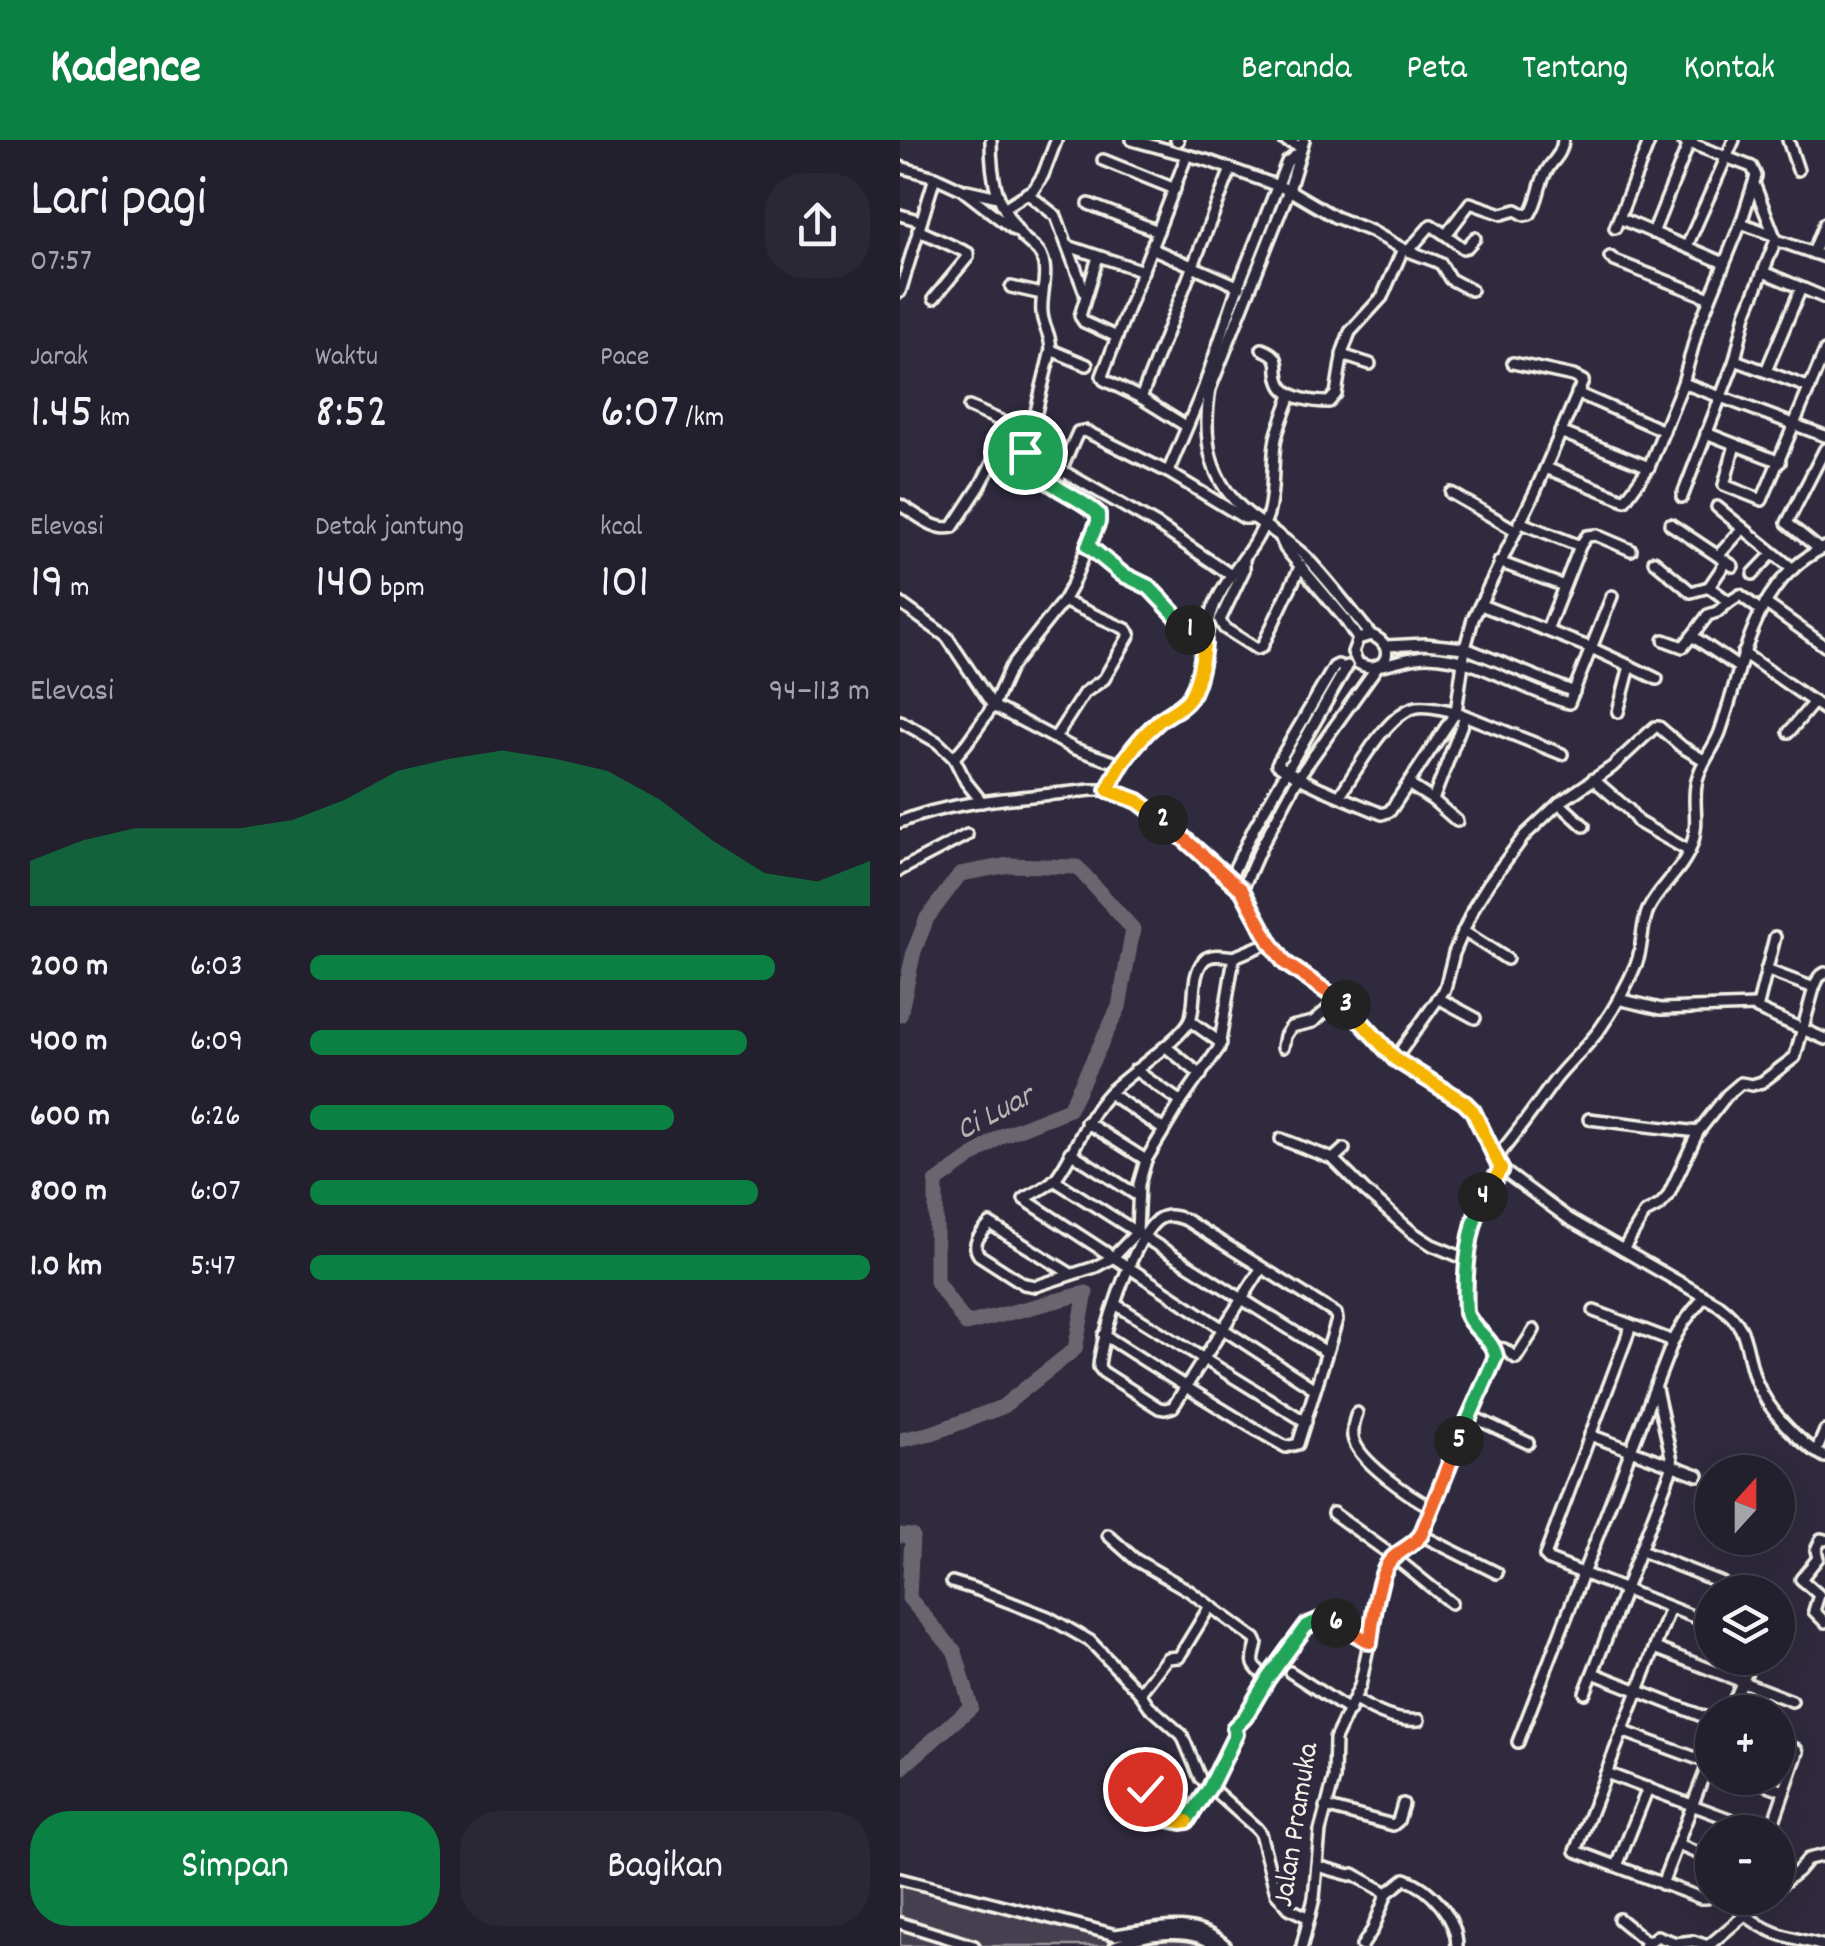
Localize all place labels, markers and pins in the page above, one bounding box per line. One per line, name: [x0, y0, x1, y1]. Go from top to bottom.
pin: [983, 410, 1068, 495]
pin: 1: [1165, 605, 1215, 655]
pin: 2: [1138, 795, 1188, 845]
pin: 3: [1321, 980, 1371, 1030]
pin: 4: [1458, 1172, 1508, 1222]
pin: 5: [1434, 1416, 1484, 1466]
pin: 6: [1311, 1598, 1361, 1648]
pin: [1103, 1747, 1188, 1832]

